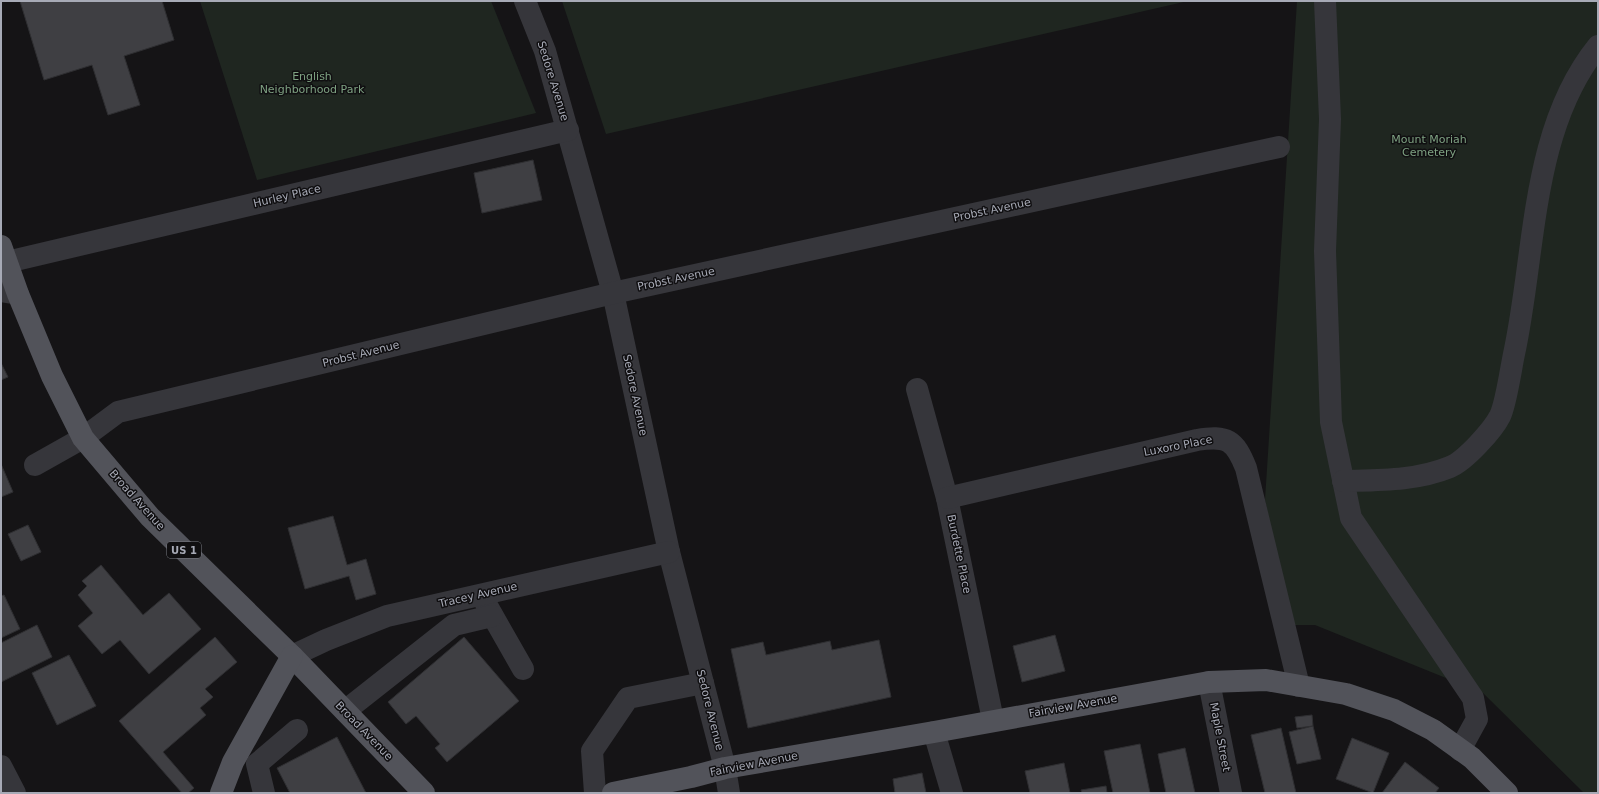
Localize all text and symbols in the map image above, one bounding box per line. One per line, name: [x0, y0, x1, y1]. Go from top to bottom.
street label: Sedore Avenue: [535, 39, 571, 123]
park label: English Neighborhood Park: [260, 70, 365, 96]
park label: Mount Moriah Cemetery: [1391, 133, 1467, 159]
street label: Hurley Place: [252, 182, 322, 210]
street label: Probst Avenue: [952, 195, 1032, 225]
street label: Probst Avenue: [636, 264, 716, 294]
street label: Probst Avenue: [321, 338, 401, 370]
street label: Sedore Avenue: [620, 353, 650, 437]
street label: Luxoro Place: [1143, 433, 1214, 459]
street label: Broad Avenue: [107, 467, 168, 533]
street label: Burdette Place: [944, 513, 974, 595]
road number: US 1: [167, 542, 201, 558]
street label: Tracey Avenue: [437, 580, 519, 611]
street label: Sedore Avenue: [694, 668, 726, 752]
street label: Fairview Avenue: [1028, 692, 1118, 720]
street label: Broad Avenue: [333, 699, 395, 763]
street label: Maple Street: [1207, 701, 1233, 773]
street label: Fairview Avenue: [709, 749, 799, 779]

